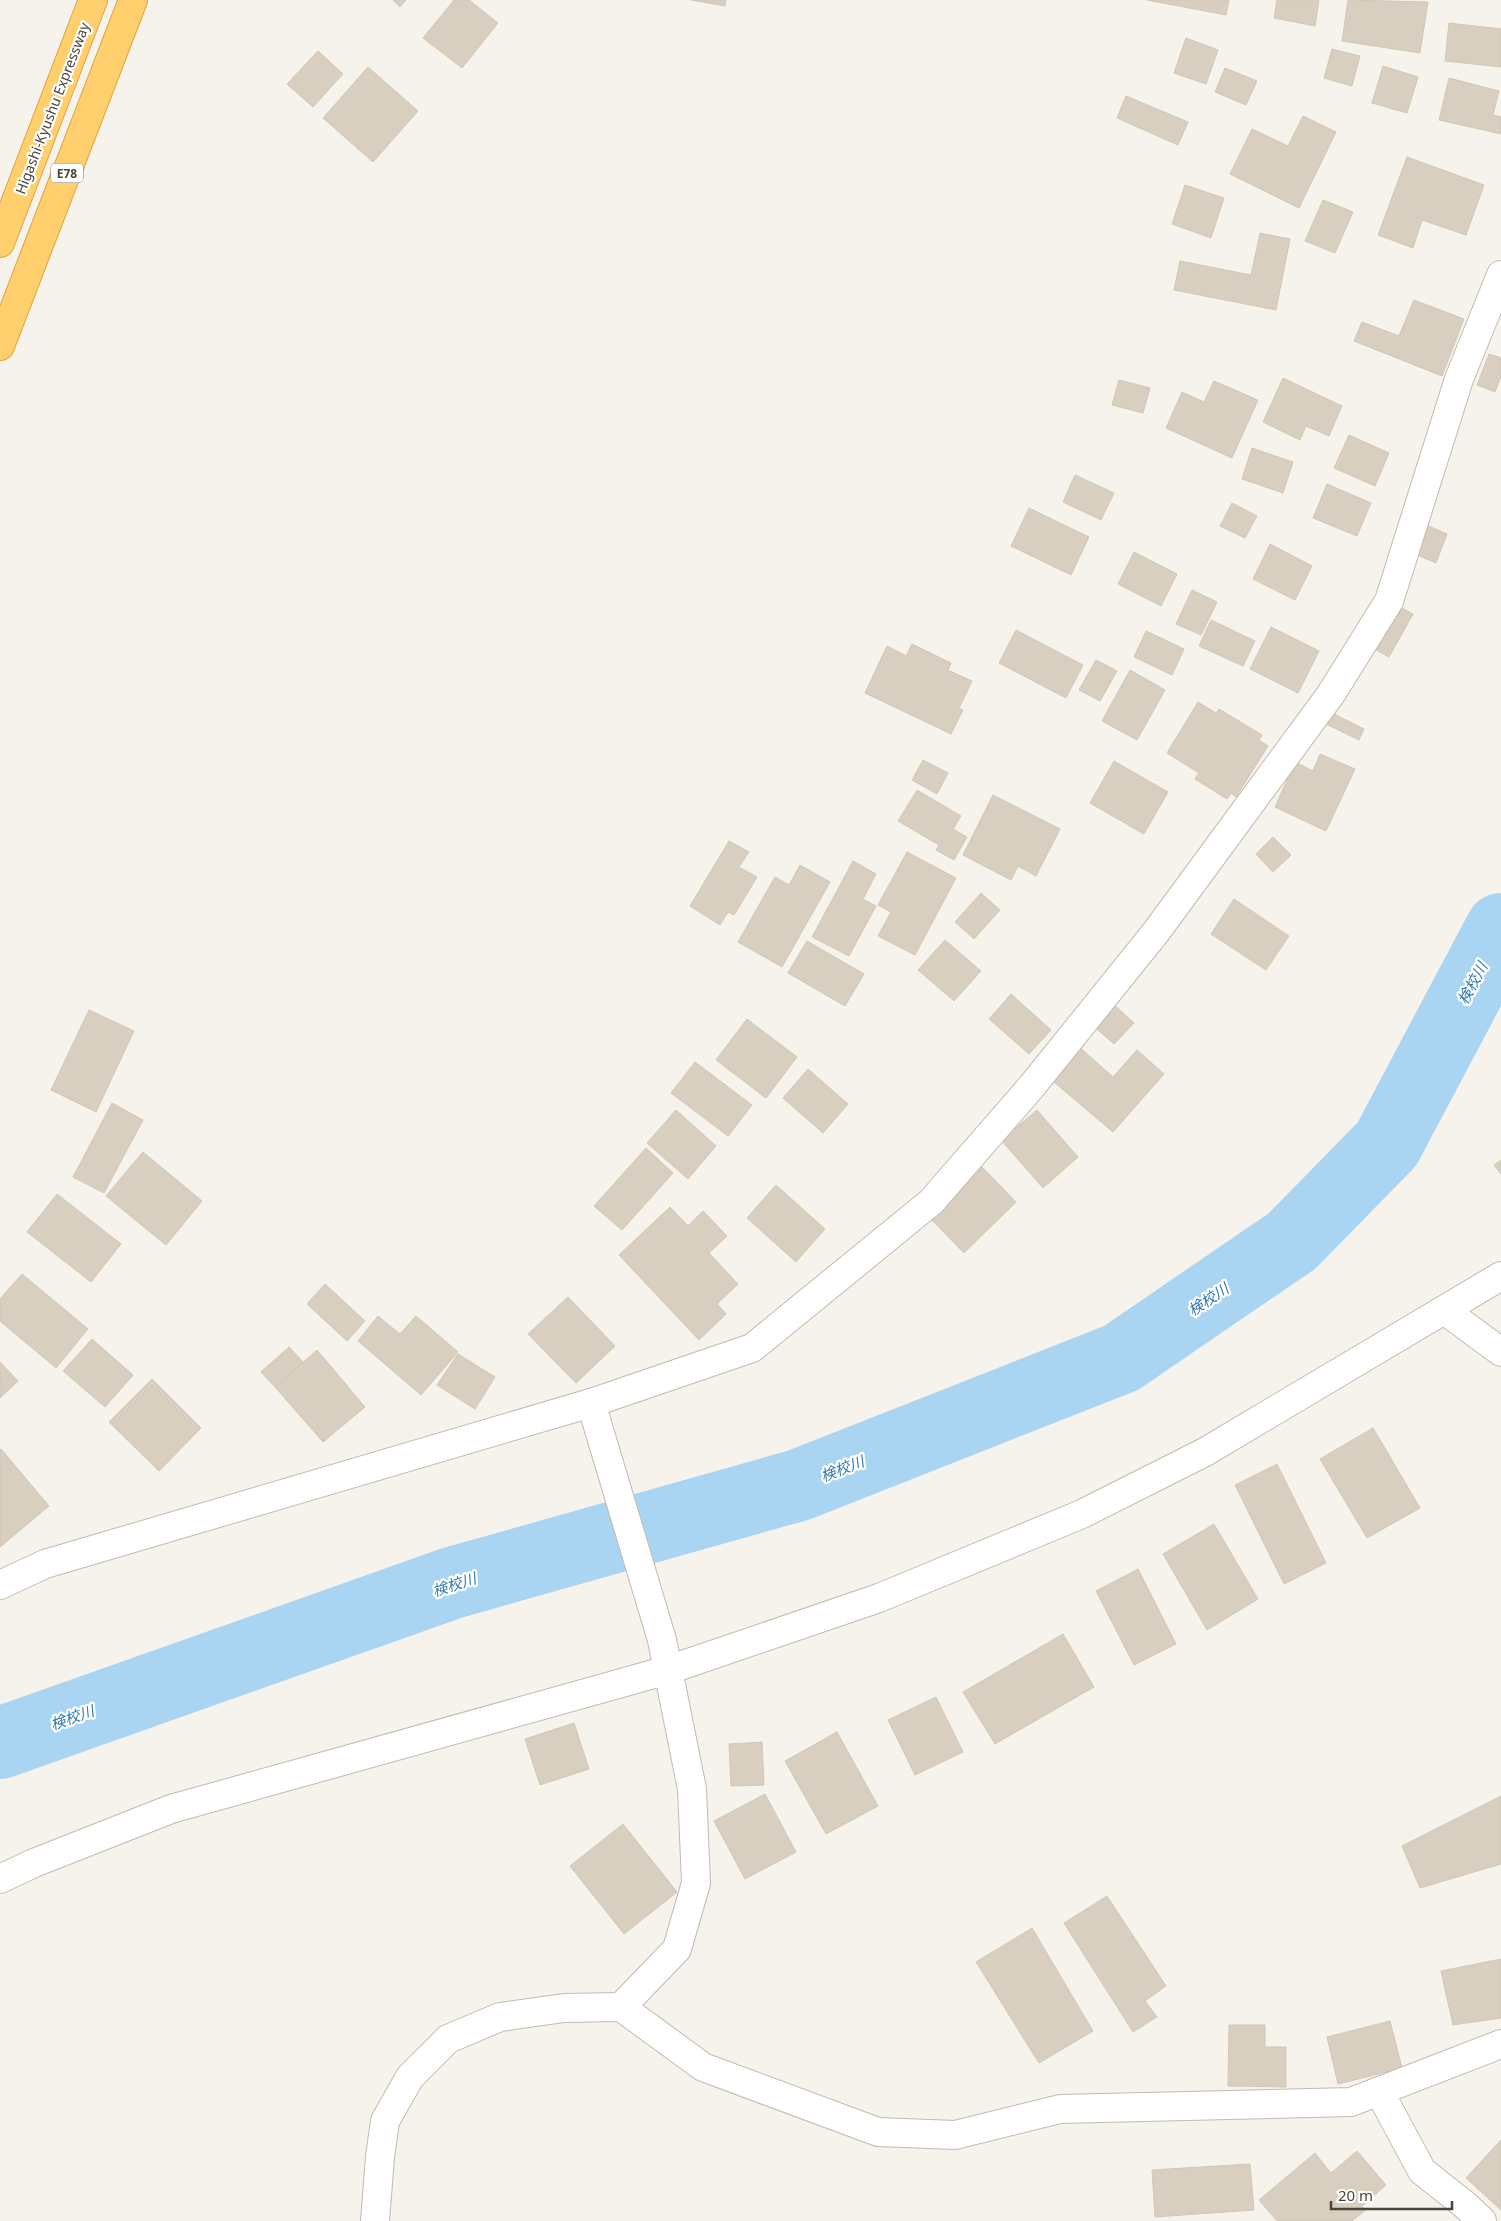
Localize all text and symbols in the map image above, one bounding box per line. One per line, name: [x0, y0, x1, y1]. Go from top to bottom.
street label: Higashi-Kyushu Expressway: [10, 19, 94, 197]
road number: E78: [51, 164, 83, 182]
water label: 検校川: [1453, 957, 1492, 1008]
water label: 検校川: [1184, 1277, 1234, 1320]
water label: 検校川: [817, 1450, 868, 1485]
water label: 検校川: [430, 1567, 480, 1600]
water label: 検校川: [47, 1700, 98, 1734]
scale bar: [1331, 2178, 1452, 2210]
text: 20 m: [1338, 2185, 1373, 2205]

